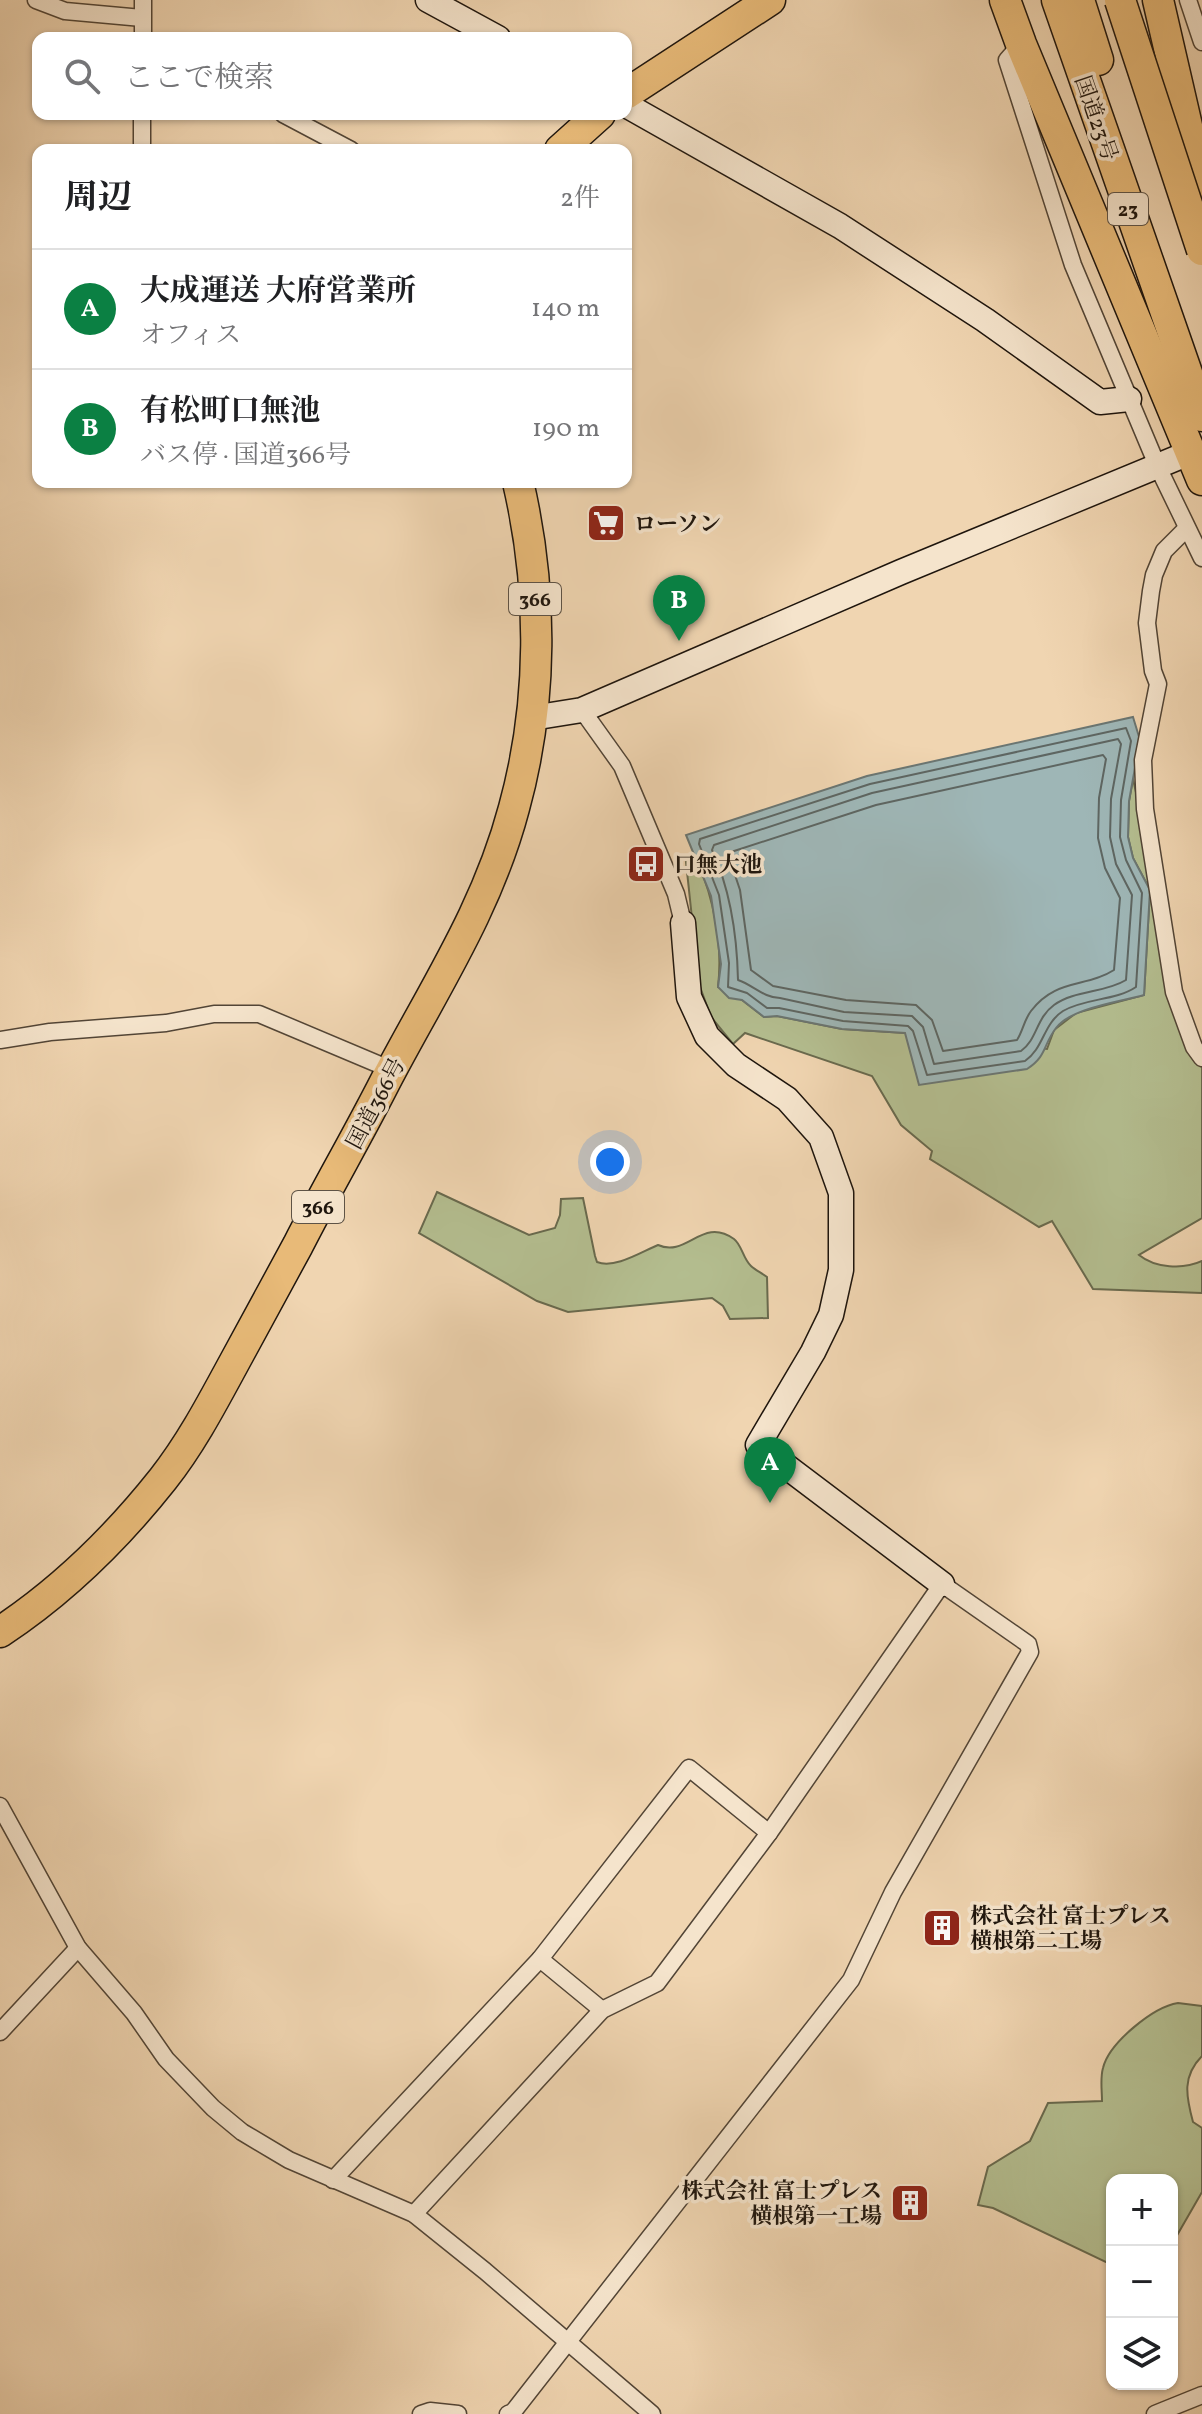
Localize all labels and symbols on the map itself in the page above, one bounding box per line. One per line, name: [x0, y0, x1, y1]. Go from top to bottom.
street label: 国道23号: [1066, 72, 1124, 166]
road number: 23: [1108, 193, 1148, 225]
supermarket icon: ローソン: [585, 502, 627, 544]
place label: ローソン: [634, 510, 721, 541]
pin: B: [653, 575, 705, 641]
road number: 366: [509, 583, 561, 615]
bus stop icon: 口無大池: [625, 843, 667, 885]
place label: 口無大池: [674, 851, 762, 882]
street label: 国道366号: [340, 1053, 414, 1155]
your location: [590, 1142, 630, 1182]
road number: 366: [292, 1191, 344, 1223]
pin: A: [744, 1437, 796, 1503]
place label: 株式会社 富士プレス 横根第二工場: [970, 1902, 1171, 1958]
building icon: 株式会社 富士プレス 横根第二工場: [921, 1907, 963, 1949]
place label: 株式会社 富士プレス 横根第一工場: [681, 2177, 882, 2233]
building icon: 株式会社 富士プレス 横根第一工場: [889, 2182, 931, 2224]

